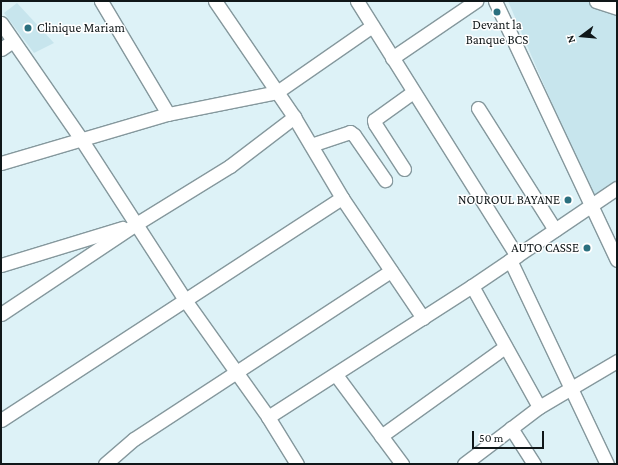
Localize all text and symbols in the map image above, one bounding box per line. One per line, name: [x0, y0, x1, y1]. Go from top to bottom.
marker: Devant la Banque BCS: [492, 7, 502, 17]
north arrow: [562, 16, 602, 56]
place label: Devant la Banque BCS: [466, 18, 528, 49]
place label: Clinique Mariam: [37, 20, 125, 36]
marker: Clinique Mariam: [22, 22, 34, 34]
text: N: [564, 34, 577, 45]
place label: NOUROUL BAYANE: [458, 192, 560, 208]
marker: NOUROUL BAYANE: [563, 195, 573, 205]
place label: AUTO CASSE: [511, 240, 579, 256]
marker: AUTO CASSE: [582, 243, 592, 253]
scale bar: [474, 423, 546, 449]
text: 50 m: [479, 431, 503, 445]

